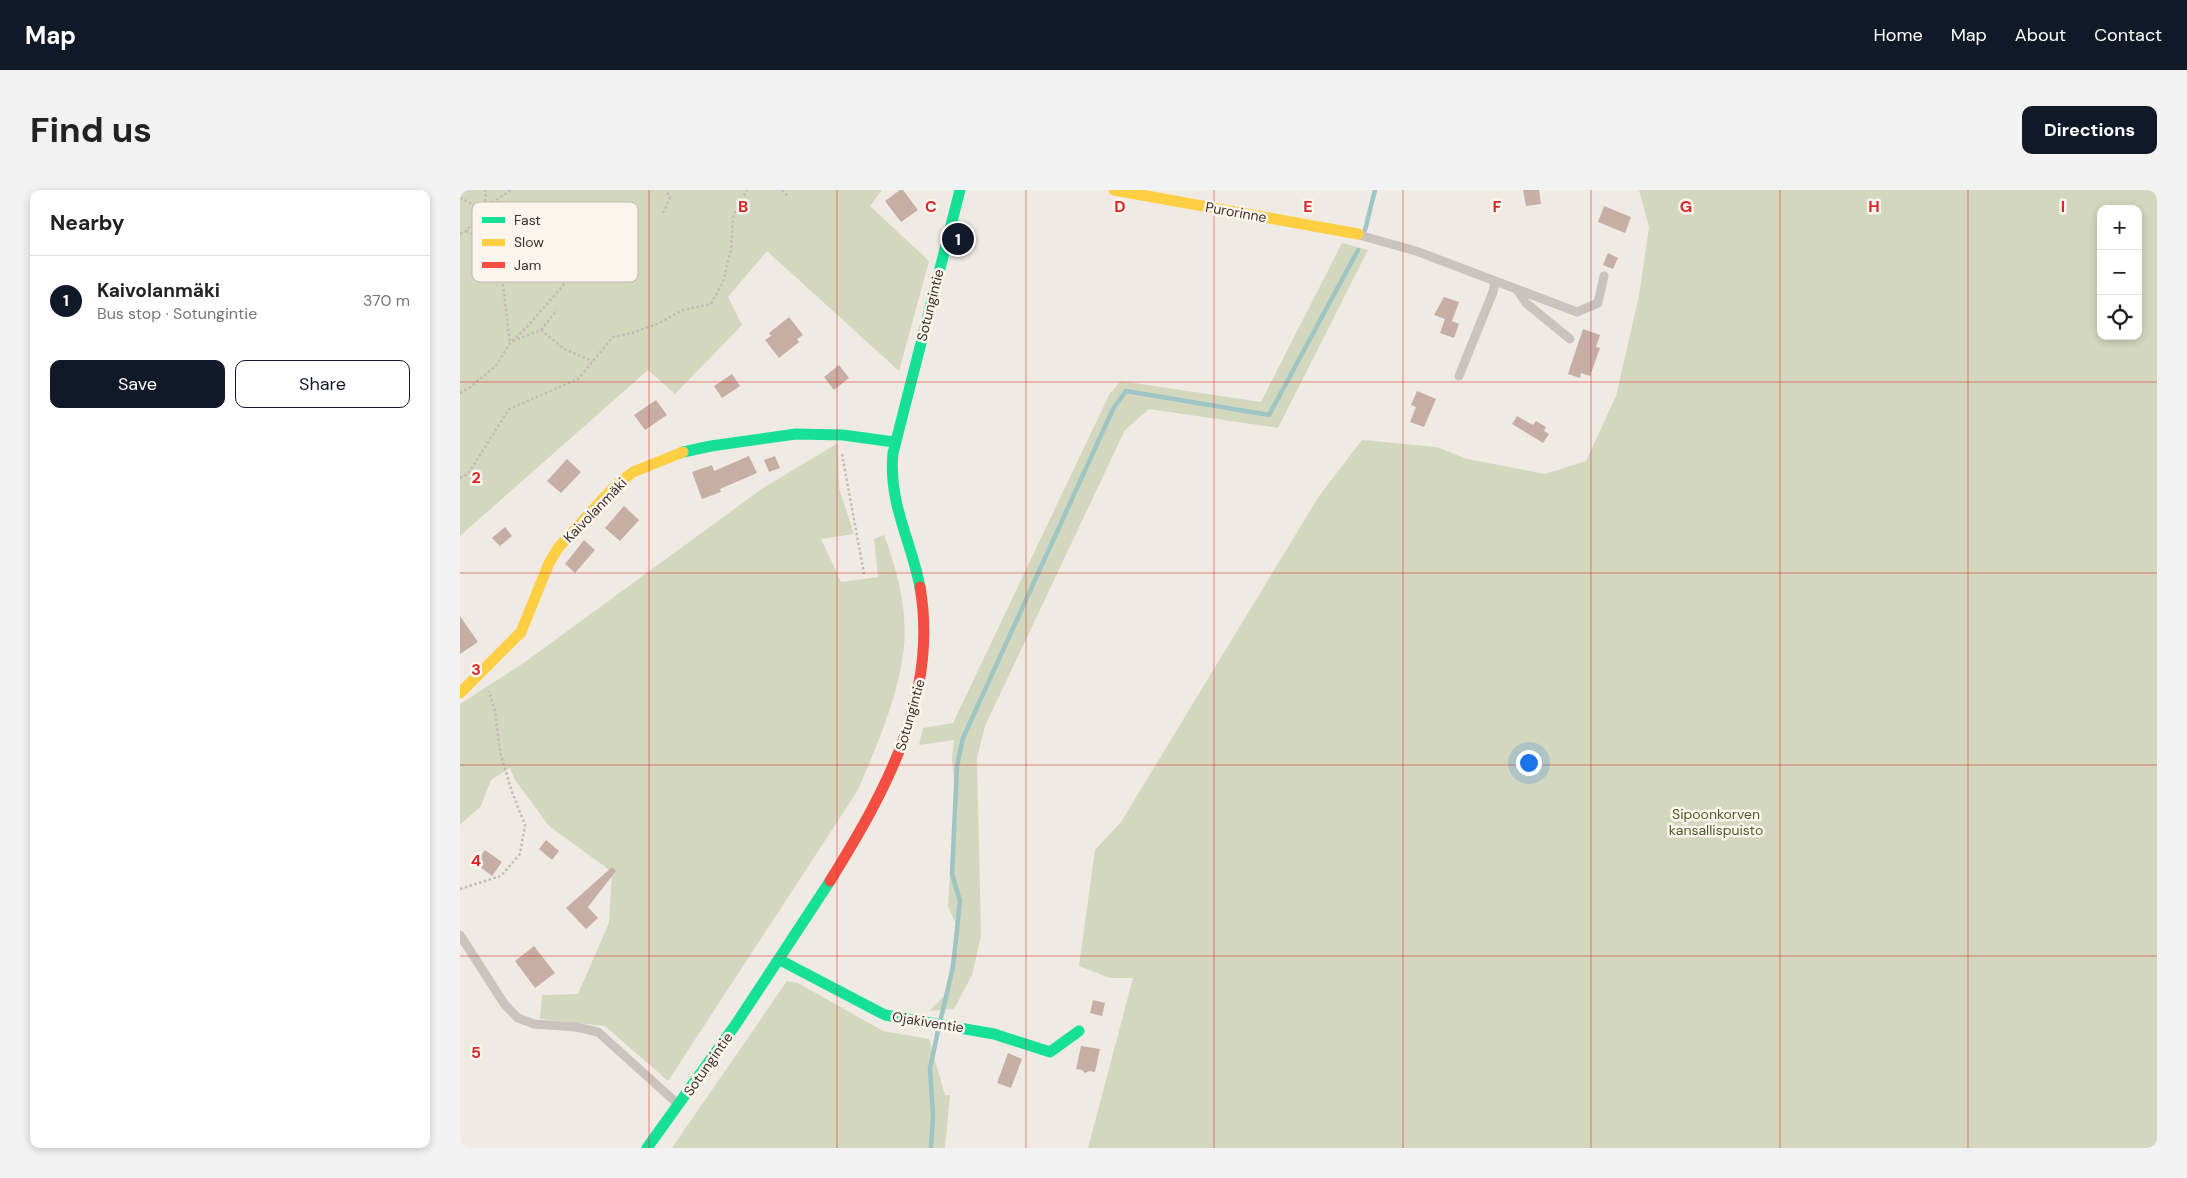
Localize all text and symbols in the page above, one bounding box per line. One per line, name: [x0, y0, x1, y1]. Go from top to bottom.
text: Map: [25, 20, 76, 51]
text: Home: [1873, 23, 1923, 47]
text: Map: [1951, 23, 1987, 47]
text: About: [2015, 23, 2066, 47]
text: Contact: [2094, 23, 2162, 47]
button: Directions: [2022, 106, 2157, 154]
text: Find us: [30, 107, 152, 153]
text: B: [738, 196, 748, 217]
text: C: [925, 196, 937, 217]
text: D: [1114, 196, 1126, 217]
text: E: [1303, 196, 1313, 217]
text: F: [1493, 196, 1502, 217]
text: G: [1680, 196, 1692, 217]
text: H: [1868, 196, 1880, 217]
text: I: [2061, 196, 2065, 217]
street label: Purorinne: [1204, 198, 1268, 226]
legend: [472, 202, 638, 282]
map controls: [2097, 205, 2142, 340]
button: +: [2097, 205, 2142, 250]
text: Nearby: [50, 209, 124, 237]
text: Fast: [514, 211, 541, 229]
pin: 1: [942, 220, 974, 258]
text: Slow: [514, 233, 544, 251]
button: −: [2097, 250, 2142, 295]
text: Jam: [514, 256, 541, 274]
street label: Sotungintie: [912, 267, 948, 343]
text: Kaivolanmäki: [97, 278, 220, 303]
text: 1: [63, 290, 69, 311]
text: 370 m: [363, 290, 410, 311]
button: locate: [2097, 295, 2142, 340]
text: Bus stop · Sotungintie: [97, 303, 257, 324]
button: Save: [50, 360, 225, 408]
button: Share: [235, 360, 410, 408]
text: 2: [471, 467, 481, 488]
street label: Kaivolanmäki: [560, 474, 630, 546]
text: 3: [471, 659, 481, 680]
street label: Sotungintie: [891, 677, 929, 753]
your location: [1516, 750, 1542, 776]
park label: Sipoonkorven kansallispuisto: [1669, 805, 1763, 839]
text: 4: [471, 850, 481, 871]
street label: Ojakiventie: [891, 1007, 965, 1037]
street label: Sotungintie: [679, 1029, 737, 1099]
text: 5: [471, 1042, 481, 1063]

